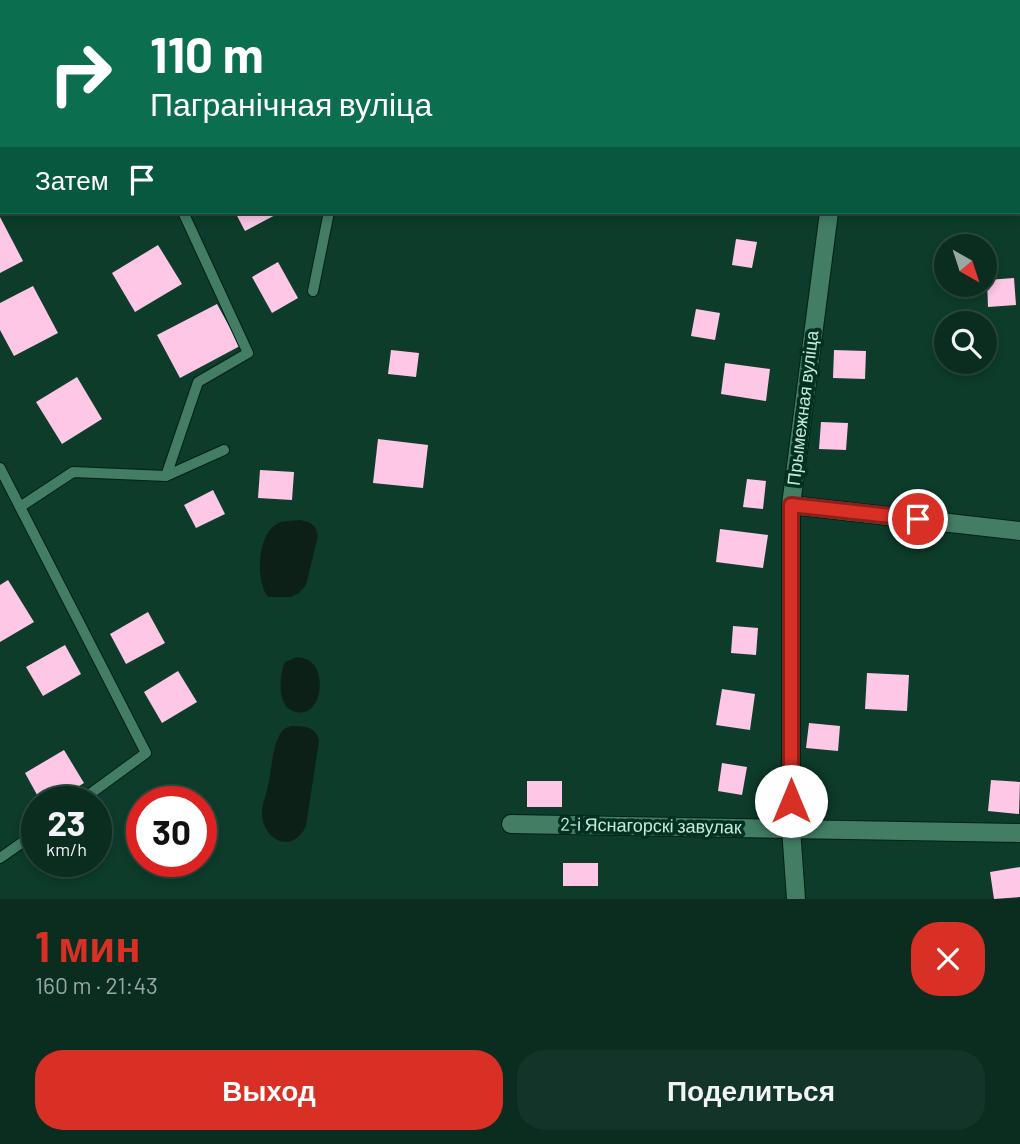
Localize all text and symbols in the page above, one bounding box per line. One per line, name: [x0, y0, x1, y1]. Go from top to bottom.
text: 110 m: [150, 24, 264, 83]
icon: right: [35, 28, 126, 119]
text: Пагранічная вуліца: [150, 84, 432, 122]
icon: arrive: [123, 161, 161, 199]
text: Затем: [35, 164, 109, 195]
north arrow: [934, 234, 998, 298]
map controls: [934, 234, 997, 374]
button: search: [934, 311, 997, 374]
street label: Прымежная вуліца: [782, 328, 823, 487]
pin: [888, 489, 948, 549]
icon: arrive: [899, 500, 937, 538]
position arrow: [754, 764, 828, 838]
speed limit sign: 30: [126, 786, 217, 877]
text: 23: [47, 801, 86, 843]
street label: 2-і Яснагорскі завулак: [560, 812, 742, 838]
text: km/h: [46, 838, 87, 860]
text: 1 мин: [35, 920, 141, 970]
button: close: [911, 922, 985, 996]
text: 160 m · 21:43: [35, 971, 158, 999]
button: Выход: [35, 1050, 503, 1130]
button: Поделиться: [517, 1050, 985, 1130]

